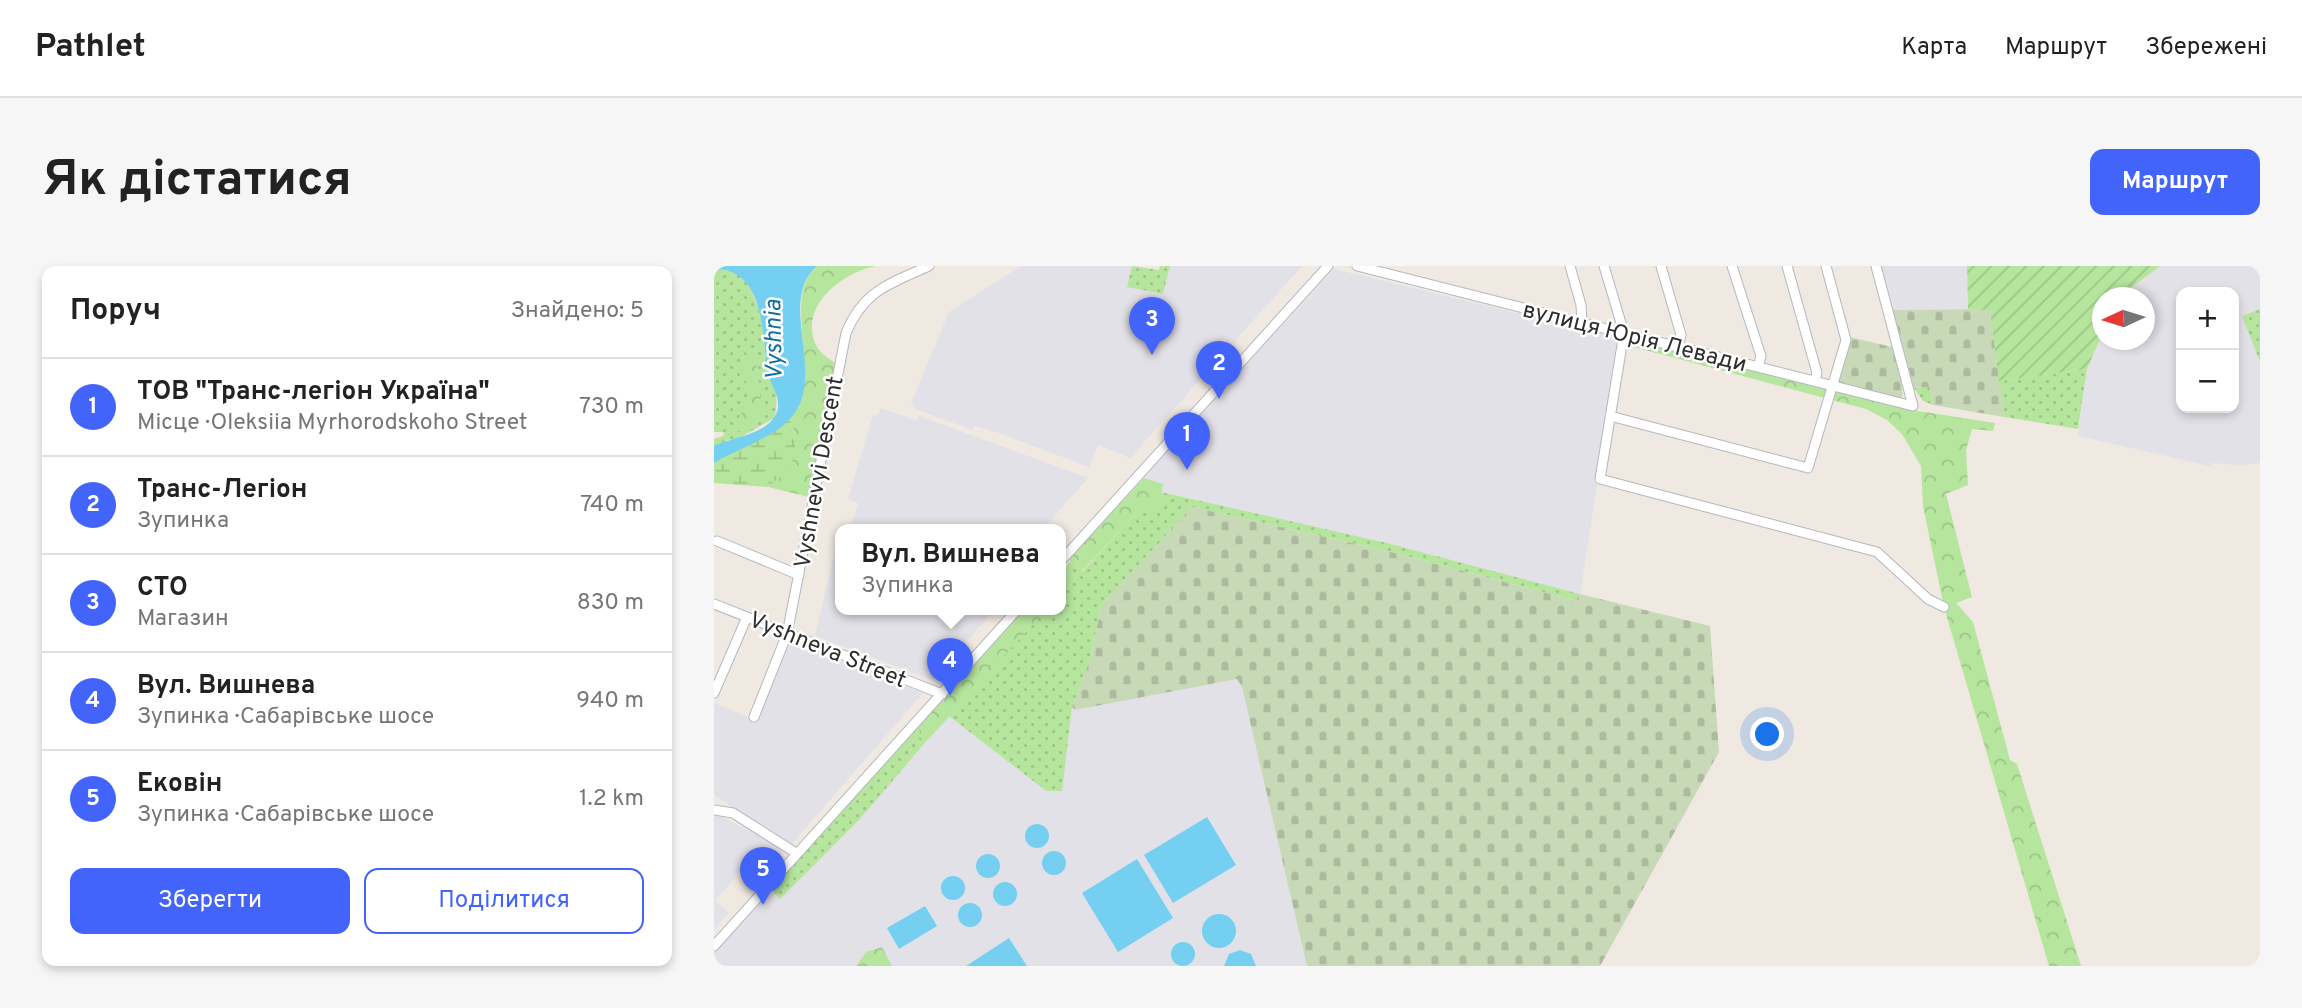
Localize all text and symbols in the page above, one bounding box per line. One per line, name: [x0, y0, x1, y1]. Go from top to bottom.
text: Pathlet: [35, 27, 146, 69]
text: Карта: [1901, 33, 1967, 63]
text: Маршрут: [2005, 33, 2107, 63]
text: Збережені: [2145, 33, 2267, 63]
button: Маршрут: [2090, 149, 2260, 215]
text: Як дістатися: [42, 151, 352, 213]
north arrow: [2092, 287, 2155, 350]
map controls: [2176, 287, 2239, 413]
button: +: [2176, 287, 2239, 350]
text: Поруч: [70, 293, 161, 330]
text: Знайдено: 5: [511, 297, 644, 326]
pin: 3: [1129, 297, 1175, 355]
street label: вулиця Юрія Левади: [1519, 297, 1750, 380]
water label: Vyshnia: [759, 299, 791, 381]
pin: 2: [1196, 341, 1242, 399]
button: −: [2176, 350, 2239, 413]
street label: Vyshnevyi Descent: [789, 374, 852, 571]
text: ТОВ "Транс-легіон Україна": [137, 376, 490, 409]
text: 1: [88, 393, 98, 422]
text: 730 m: [579, 393, 644, 422]
text: Місце · Oleksiia Myrhorodskoho Street: [137, 409, 528, 438]
pin: 1: [1164, 412, 1210, 470]
text: Транс-Легіон: [137, 474, 307, 507]
text: 2: [86, 491, 100, 520]
text: 740 m: [580, 491, 644, 520]
text: Зупинка: [137, 507, 229, 536]
popup: [835, 524, 1066, 615]
text: Вул. Вишнева: [861, 539, 1040, 572]
text: СТО: [137, 572, 188, 605]
text: Зупинка: [861, 572, 953, 601]
text: 3: [86, 589, 100, 618]
text: 830 m: [577, 589, 644, 618]
text: Магазин: [137, 605, 229, 634]
street label: Vyshneva Street: [744, 607, 910, 696]
pin: 4: [927, 638, 973, 696]
text: Вул. Вишнева: [137, 670, 315, 703]
text: 4: [86, 687, 100, 716]
text: 940 m: [576, 687, 644, 716]
text: Зупинка · Сабарівське шосе: [137, 703, 434, 732]
your location: [1750, 717, 1784, 751]
text: Ековін: [137, 768, 222, 801]
text: 5: [86, 785, 100, 814]
text: 1.2 km: [579, 785, 644, 814]
text: Зупинка · Сабарівське шосе: [137, 801, 434, 830]
pin: 5: [740, 847, 786, 905]
button: Зберегти: [70, 868, 350, 934]
button: Поділитися: [364, 868, 644, 934]

